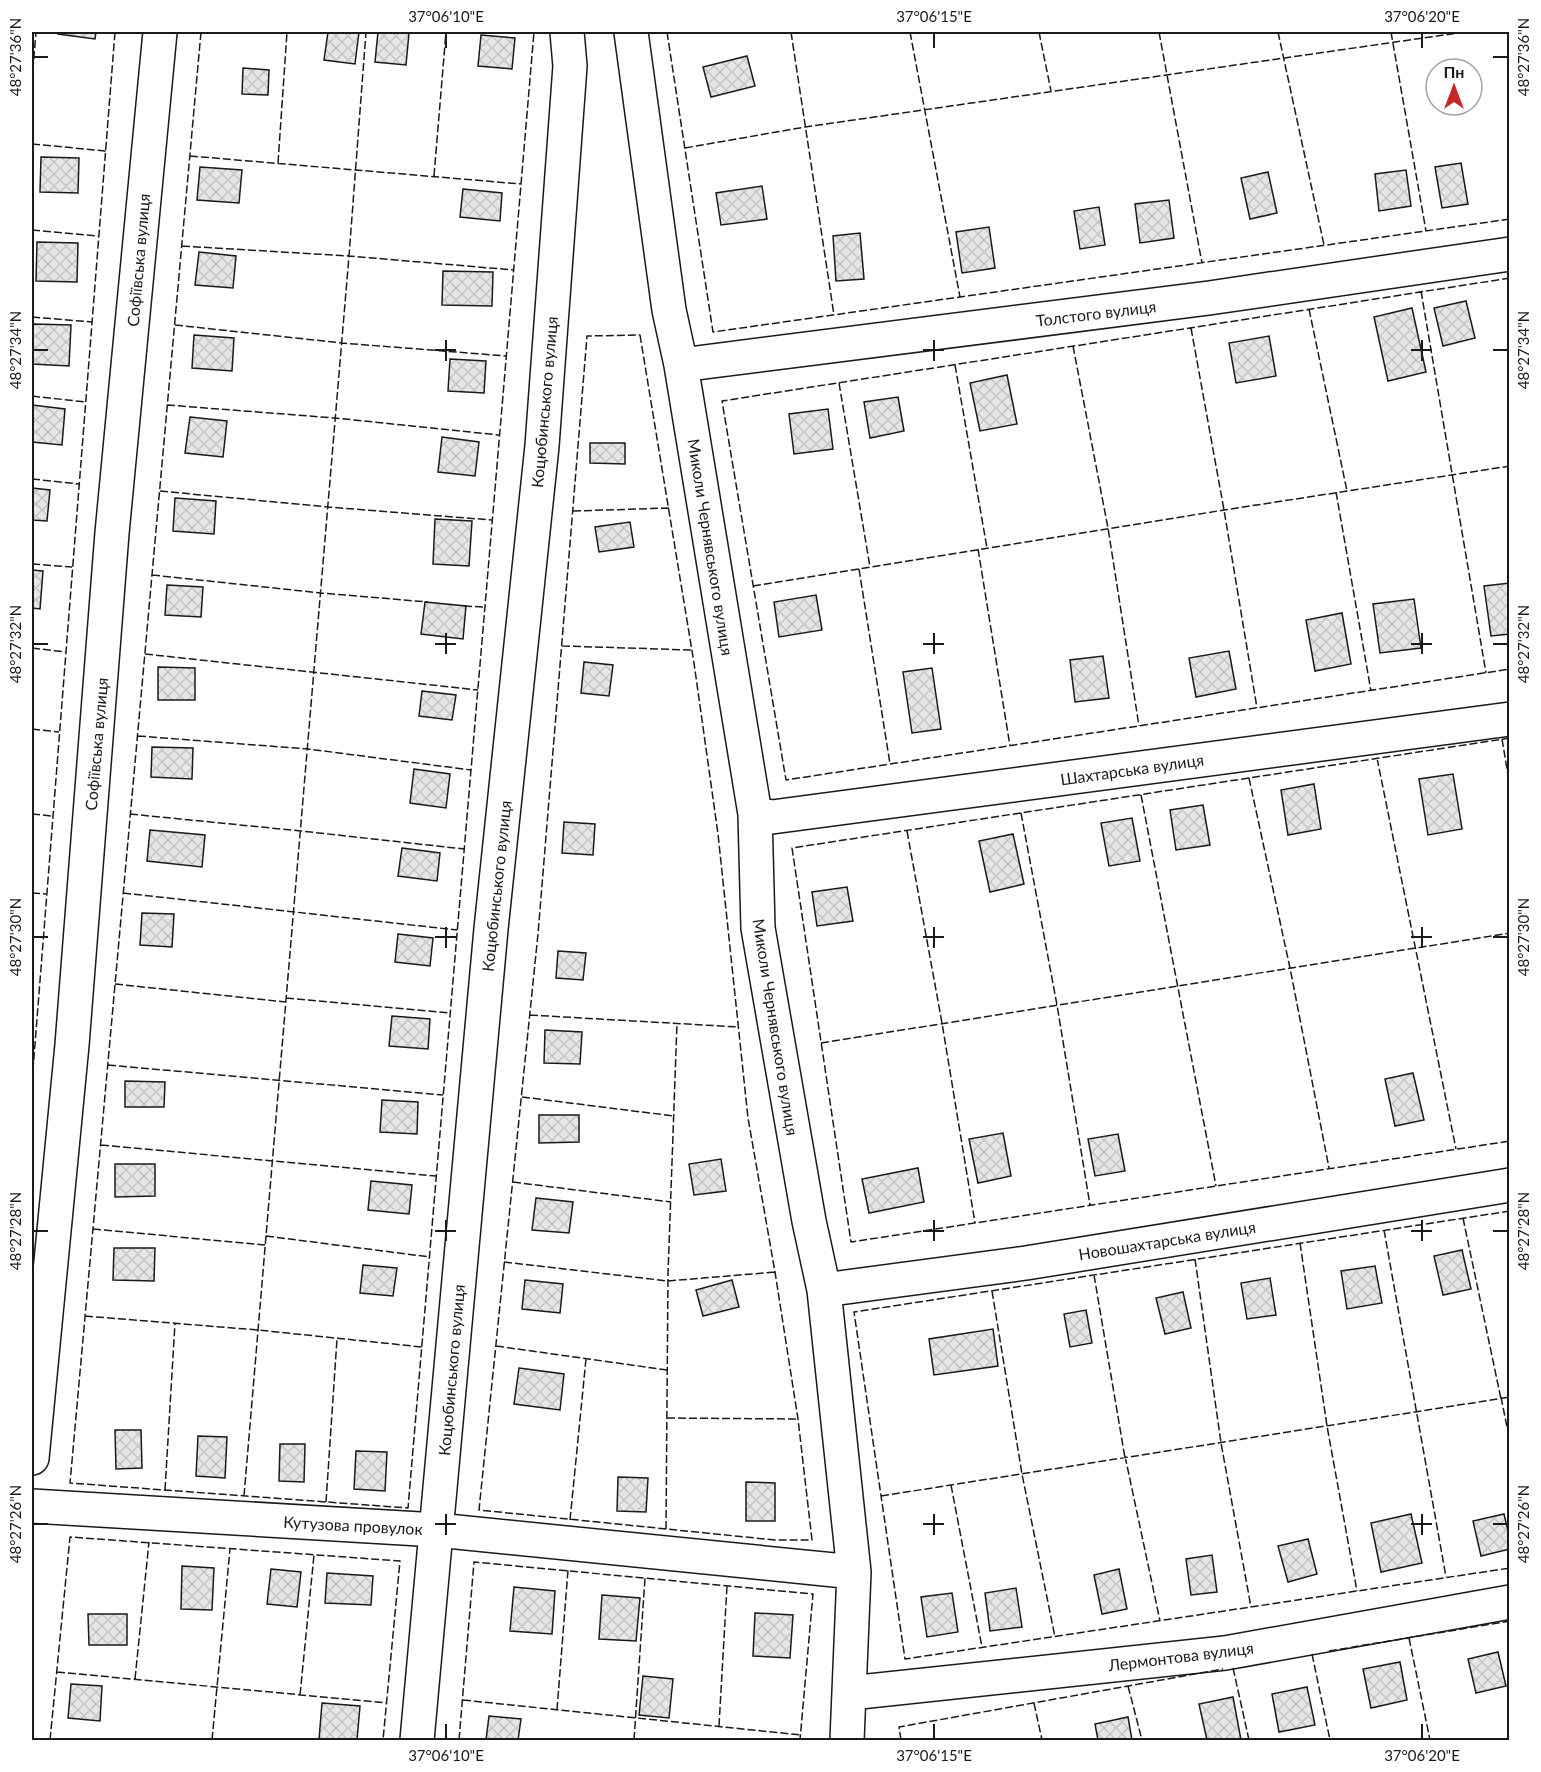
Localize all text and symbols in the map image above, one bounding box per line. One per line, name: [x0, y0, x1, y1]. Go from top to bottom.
text: 37°06'10"E: [408, 7, 484, 25]
text: 37°06'15"E: [896, 7, 972, 25]
text: 37°06'20"E: [1384, 7, 1460, 25]
text: 48°27'36"N: [6, 18, 24, 96]
text: 48°27'36"N: [1514, 18, 1532, 96]
north arrow: [1424, 57, 1484, 117]
text: Пн: [1444, 62, 1464, 81]
street label: Софіївська вулиця: [123, 193, 153, 327]
street label: Толстого вулиця: [1035, 296, 1157, 330]
text: 48°27'34"N: [6, 311, 24, 389]
text: 48°27'34"N: [1514, 311, 1532, 389]
street label: Коцюбинського вулиця: [527, 315, 561, 489]
street label: Миколи Чернявського вулиця: [684, 437, 738, 657]
text: 48°27'32"N: [6, 605, 24, 683]
text: 48°27'32"N: [1514, 605, 1532, 683]
street label: Софіївська вулиця: [81, 677, 111, 811]
street label: Шахтарська вулиця: [1059, 750, 1205, 788]
street label: Коцюбинського вулиця: [478, 799, 514, 973]
text: 48°27'30"N: [6, 898, 24, 976]
text: 48°27'30"N: [1514, 898, 1532, 976]
street label: Миколи Чернявського вулиця: [749, 917, 803, 1137]
text: 48°27'28"N: [6, 1192, 24, 1270]
text: 48°27'28"N: [1514, 1192, 1532, 1270]
street label: Новошахтарська вулиця: [1077, 1217, 1257, 1263]
street label: Коцюбинського вулиця: [434, 1283, 468, 1457]
text: 48°27'26"N: [6, 1485, 24, 1563]
text: 48°27'26"N: [1514, 1485, 1532, 1563]
street label: Кутузова провулок: [283, 1512, 424, 1538]
street label: Лермонтова вулиця: [1106, 1638, 1255, 1674]
text: 37°06'10"E: [408, 1746, 484, 1764]
text: 37°06'15"E: [896, 1746, 972, 1764]
text: 37°06'20"E: [1384, 1746, 1460, 1764]

